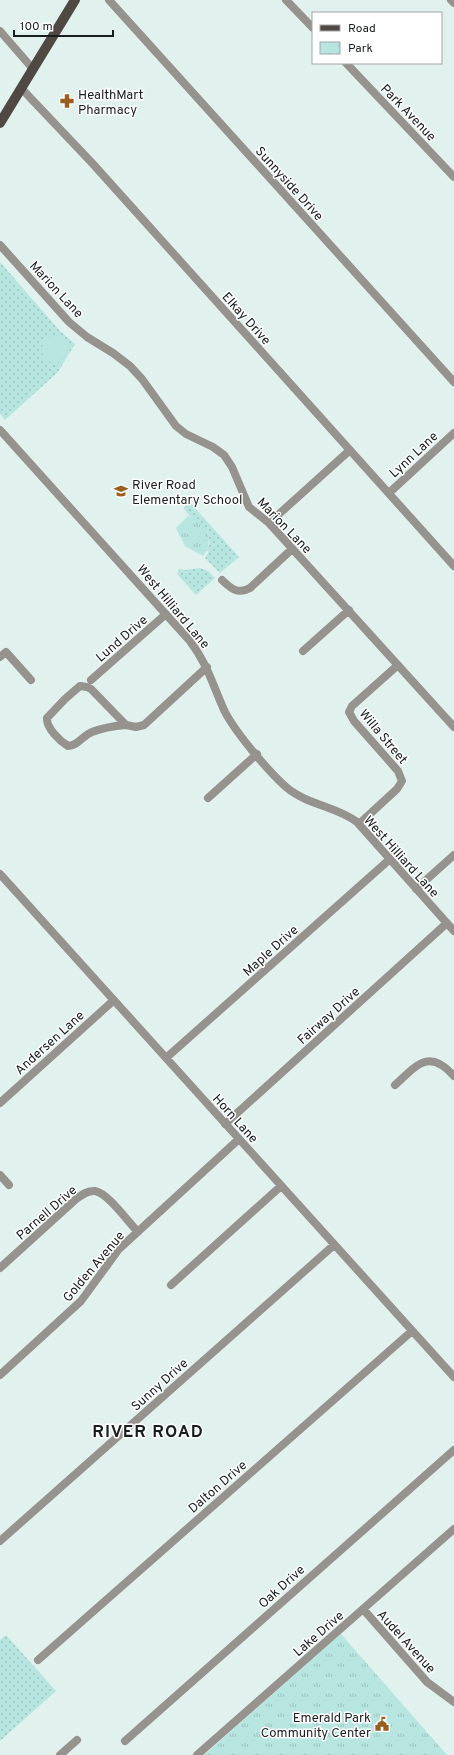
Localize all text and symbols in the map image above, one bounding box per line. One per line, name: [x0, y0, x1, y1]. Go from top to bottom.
scale bar: [14, 12, 113, 38]
legend: [312, 12, 442, 64]
text: 100 m: [20, 19, 53, 35]
text: Road: [348, 21, 376, 37]
text: Park: [348, 41, 373, 57]
street label: Park Avenue: [377, 82, 439, 145]
place label: HealthMart Pharmacy: [78, 88, 144, 119]
pharmacy icon: HealthMart Pharmacy: [59, 93, 75, 109]
street label: Sunnyside Drive: [251, 144, 326, 225]
street label: Marion Lane: [25, 259, 86, 322]
street label: Elkay Drive: [218, 290, 273, 349]
street label: Lynn Lane: [387, 429, 442, 482]
place label: River Road Elementary School: [132, 478, 242, 509]
school or university icon: River Road Elementary School: [113, 483, 129, 499]
street label: Marion Lane: [253, 495, 314, 558]
street label: West Hilliard Lane: [133, 562, 212, 653]
street label: Lund Drive: [93, 613, 151, 666]
street label: Willa Street: [355, 707, 410, 768]
street label: West Hilliard Lane: [359, 813, 442, 902]
street label: Maple Drive: [240, 923, 302, 980]
street label: Fairway Drive: [295, 984, 364, 1049]
street label: Andersen Lane: [12, 1008, 88, 1079]
street label: Horn Lane: [208, 1092, 261, 1147]
street label: Parnell Drive: [14, 1183, 81, 1244]
street label: Golden Avenue: [60, 1229, 129, 1306]
street label: Sunny Drive: [129, 1356, 192, 1415]
district label: RIVER ROAD: [92, 1422, 204, 1444]
street label: Dalton Drive: [186, 1458, 251, 1517]
street label: Oak Drive: [256, 1563, 309, 1612]
street label: Audel Avenue: [373, 1607, 438, 1677]
street label: Lake Drive: [291, 1608, 348, 1661]
place label: Emerald Park Community Center: [261, 1711, 371, 1742]
public building icon: Emerald Park Community Center: [374, 1716, 390, 1732]

